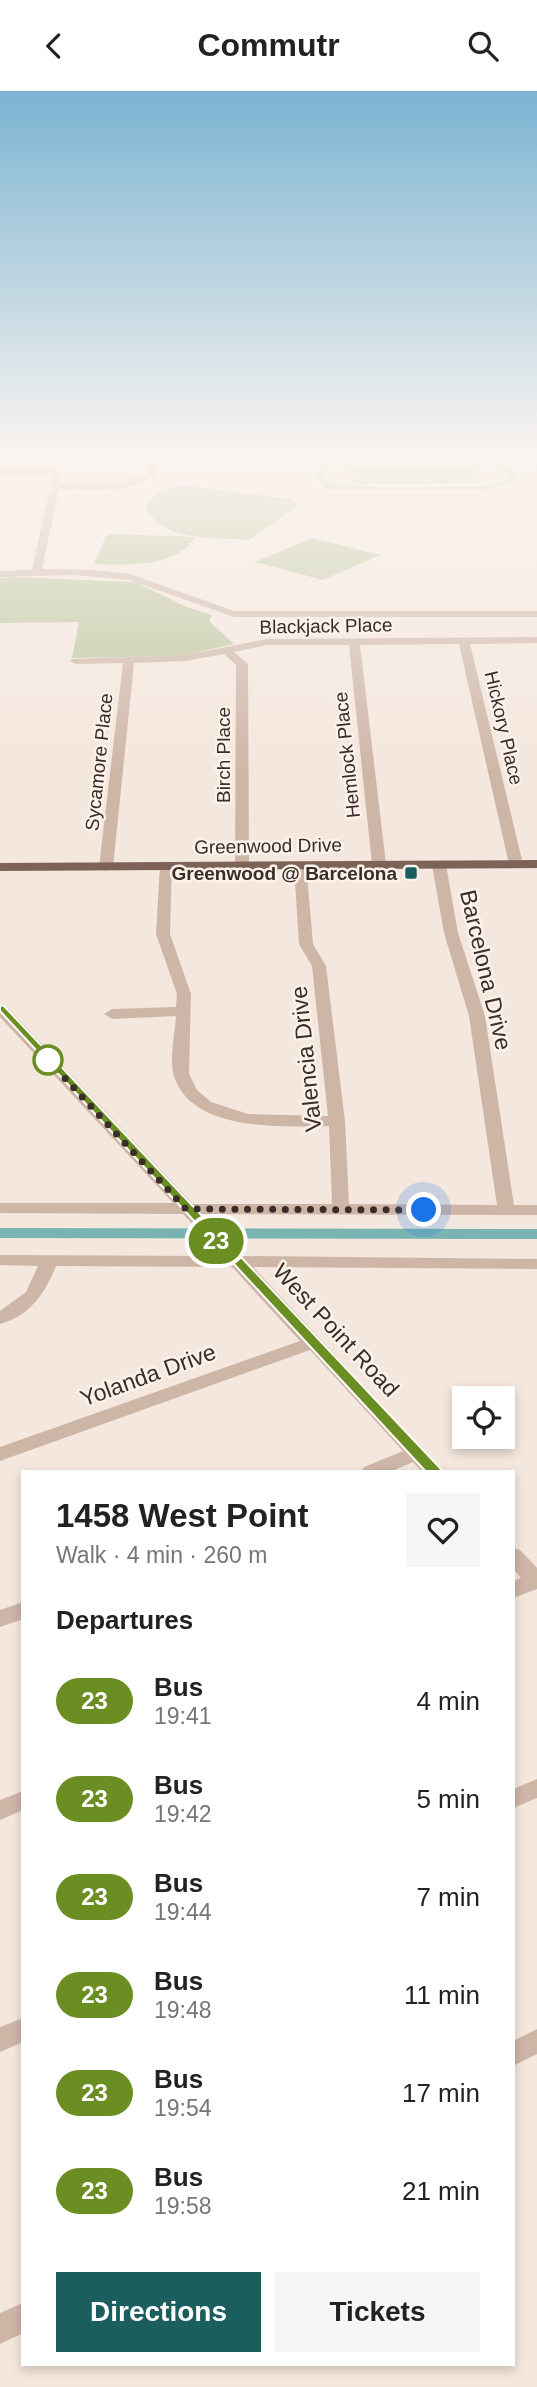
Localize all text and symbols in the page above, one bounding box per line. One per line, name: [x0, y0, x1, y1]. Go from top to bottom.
icon: back: [35, 27, 73, 65]
text: Commutr: [197, 27, 340, 63]
icon: search: [464, 27, 502, 65]
street label: Blackjack Place: [259, 614, 393, 638]
street label: Hickory Place: [481, 669, 527, 787]
street label: Hemlock Place: [330, 691, 364, 819]
street label: Sycamore Place: [81, 692, 117, 832]
street label: Birch Place: [213, 707, 234, 803]
street label: Greenwood Drive: [194, 834, 342, 858]
place label: Greenwood @ Barcelona: [172, 863, 397, 884]
marker: Greenwood @ Barcelona: [403, 865, 419, 881]
street label: Barcelona Drive: [455, 887, 517, 1053]
street label: Valencia Drive: [285, 985, 327, 1133]
unlabelled marker: [33, 1045, 63, 1075]
your location: [406, 1192, 441, 1227]
line badge: 23: [184, 1218, 248, 1264]
text: 23: [203, 1227, 229, 1254]
street label: West Point Road: [268, 1258, 404, 1402]
street label: Yolanda Drive: [77, 1338, 219, 1412]
map controls: [452, 1386, 515, 1449]
button: locate: [452, 1386, 515, 1449]
button: heart: [406, 1493, 480, 1567]
text: 1458 West Point: [56, 1497, 308, 1534]
text: Walk · 4 min · 260 m: [56, 1542, 267, 1568]
text: Departures: [56, 1605, 193, 1635]
text: Bus: [154, 1672, 203, 1702]
text: 4 min: [416, 1686, 480, 1716]
text: 23: [81, 1687, 108, 1714]
text: 19:41: [154, 1703, 212, 1729]
text: Bus: [154, 1770, 203, 1800]
text: 5 min: [416, 1784, 480, 1814]
text: 23: [81, 1785, 108, 1812]
text: 19:42: [154, 1801, 212, 1827]
text: Bus: [154, 1868, 203, 1898]
text: 7 min: [416, 1882, 480, 1912]
text: 23: [81, 1883, 108, 1910]
text: 19:44: [154, 1899, 212, 1925]
text: Bus: [154, 1966, 203, 1996]
text: 11 min: [404, 1980, 480, 2010]
text: 23: [81, 1981, 108, 2008]
text: 19:48: [154, 1997, 212, 2023]
text: Bus: [154, 2064, 203, 2094]
text: 17 min: [402, 2078, 480, 2108]
text: 23: [81, 2079, 108, 2106]
text: 19:54: [154, 2095, 212, 2121]
text: Bus: [154, 2162, 203, 2192]
text: 21 min: [402, 2176, 480, 2206]
text: 23: [81, 2177, 108, 2204]
text: 19:58: [154, 2193, 212, 2219]
button: Directions: [56, 2272, 261, 2352]
button: Tickets: [275, 2272, 480, 2352]

